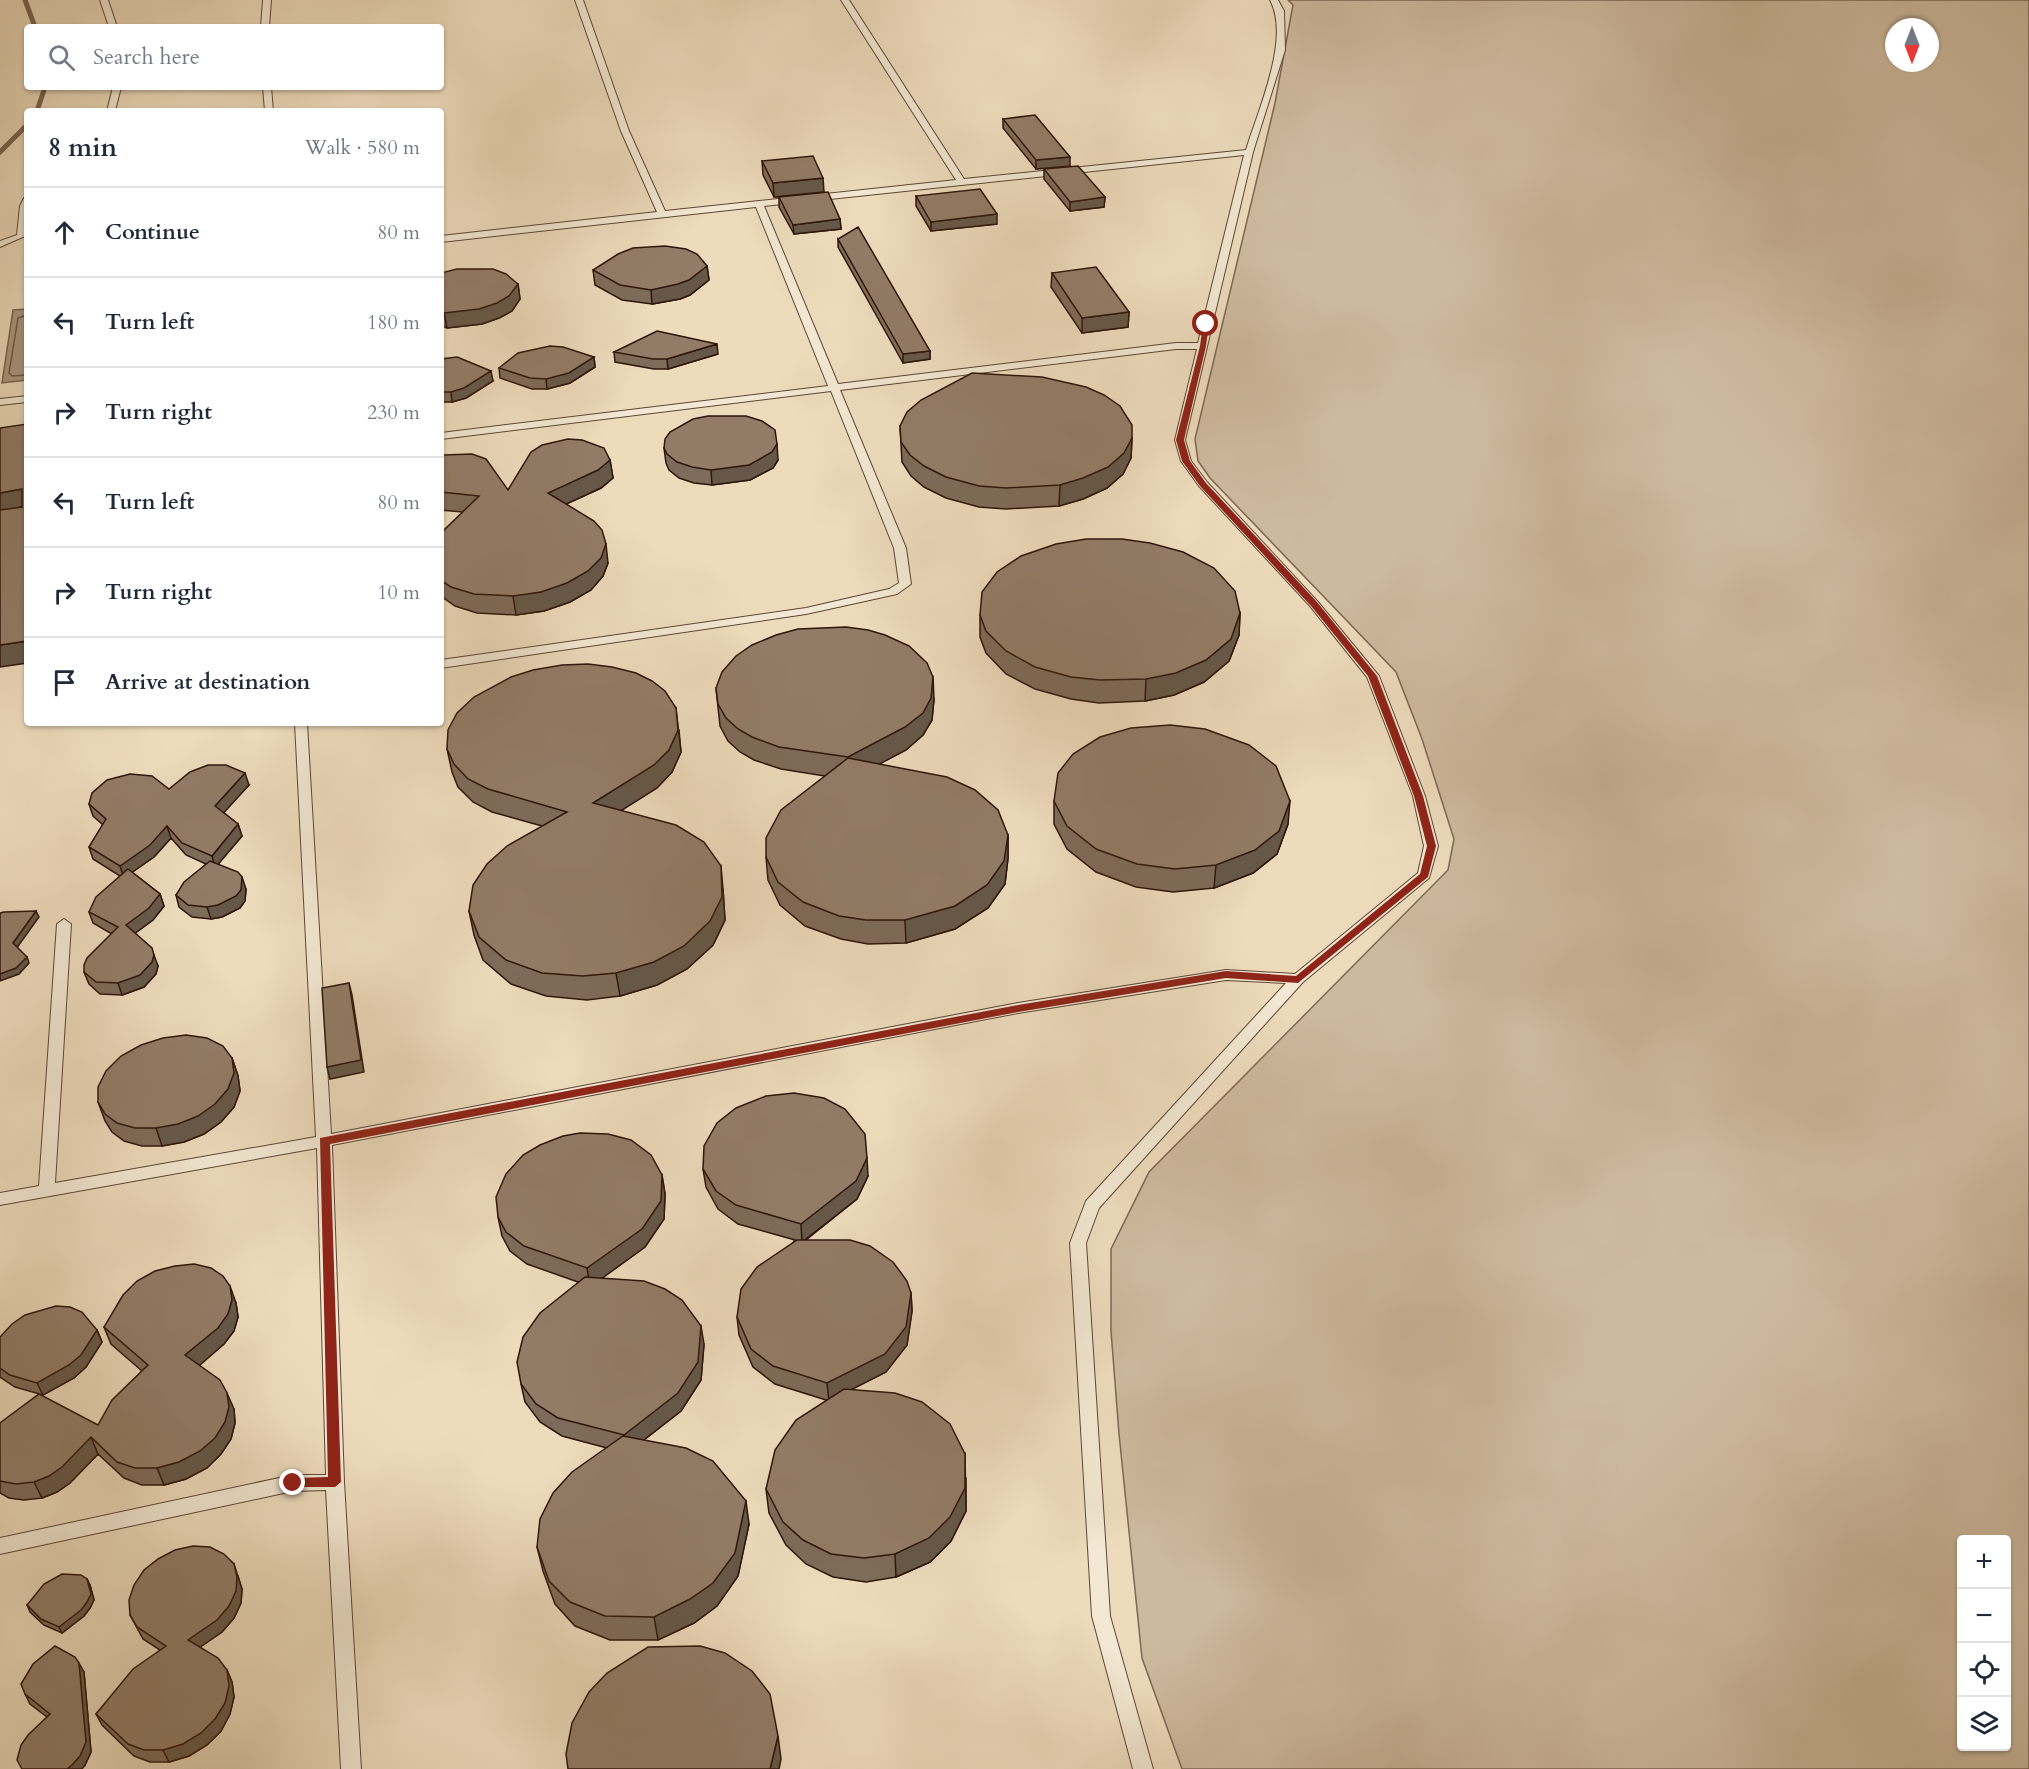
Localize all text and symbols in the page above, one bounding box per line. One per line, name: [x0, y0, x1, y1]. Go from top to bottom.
north arrow: [1885, 18, 1939, 72]
search box: [24, 24, 444, 90]
icon: search: [45, 41, 78, 74]
text: Search here: [93, 42, 200, 72]
text: 8 min: [48, 130, 117, 165]
text: Walk · 580 m: [305, 134, 420, 161]
icon: ahead: [48, 216, 81, 249]
text: Continue: [105, 217, 200, 247]
text: 80 m: [377, 219, 420, 246]
icon: left: [48, 306, 81, 339]
text: Turn left: [105, 307, 194, 337]
text: 180 m: [367, 309, 420, 336]
route start: [1192, 310, 1218, 336]
icon: right: [48, 396, 81, 429]
text: Turn right: [105, 397, 212, 427]
text: 230 m: [367, 399, 420, 426]
icon: left: [48, 486, 81, 519]
text: Turn left: [105, 487, 194, 517]
text: 80 m: [377, 489, 420, 516]
icon: right: [48, 576, 81, 609]
text: Turn right: [105, 577, 212, 607]
text: 10 m: [377, 579, 420, 606]
icon: arrive: [48, 666, 81, 699]
text: Arrive at destination: [105, 667, 310, 697]
route end: [279, 1469, 305, 1495]
map controls: [1957, 1535, 2011, 1751]
button: +: [1957, 1535, 2011, 1589]
button: −: [1957, 1589, 2011, 1643]
button: locate: [1957, 1643, 2011, 1697]
button: layers: [1957, 1697, 2011, 1751]

